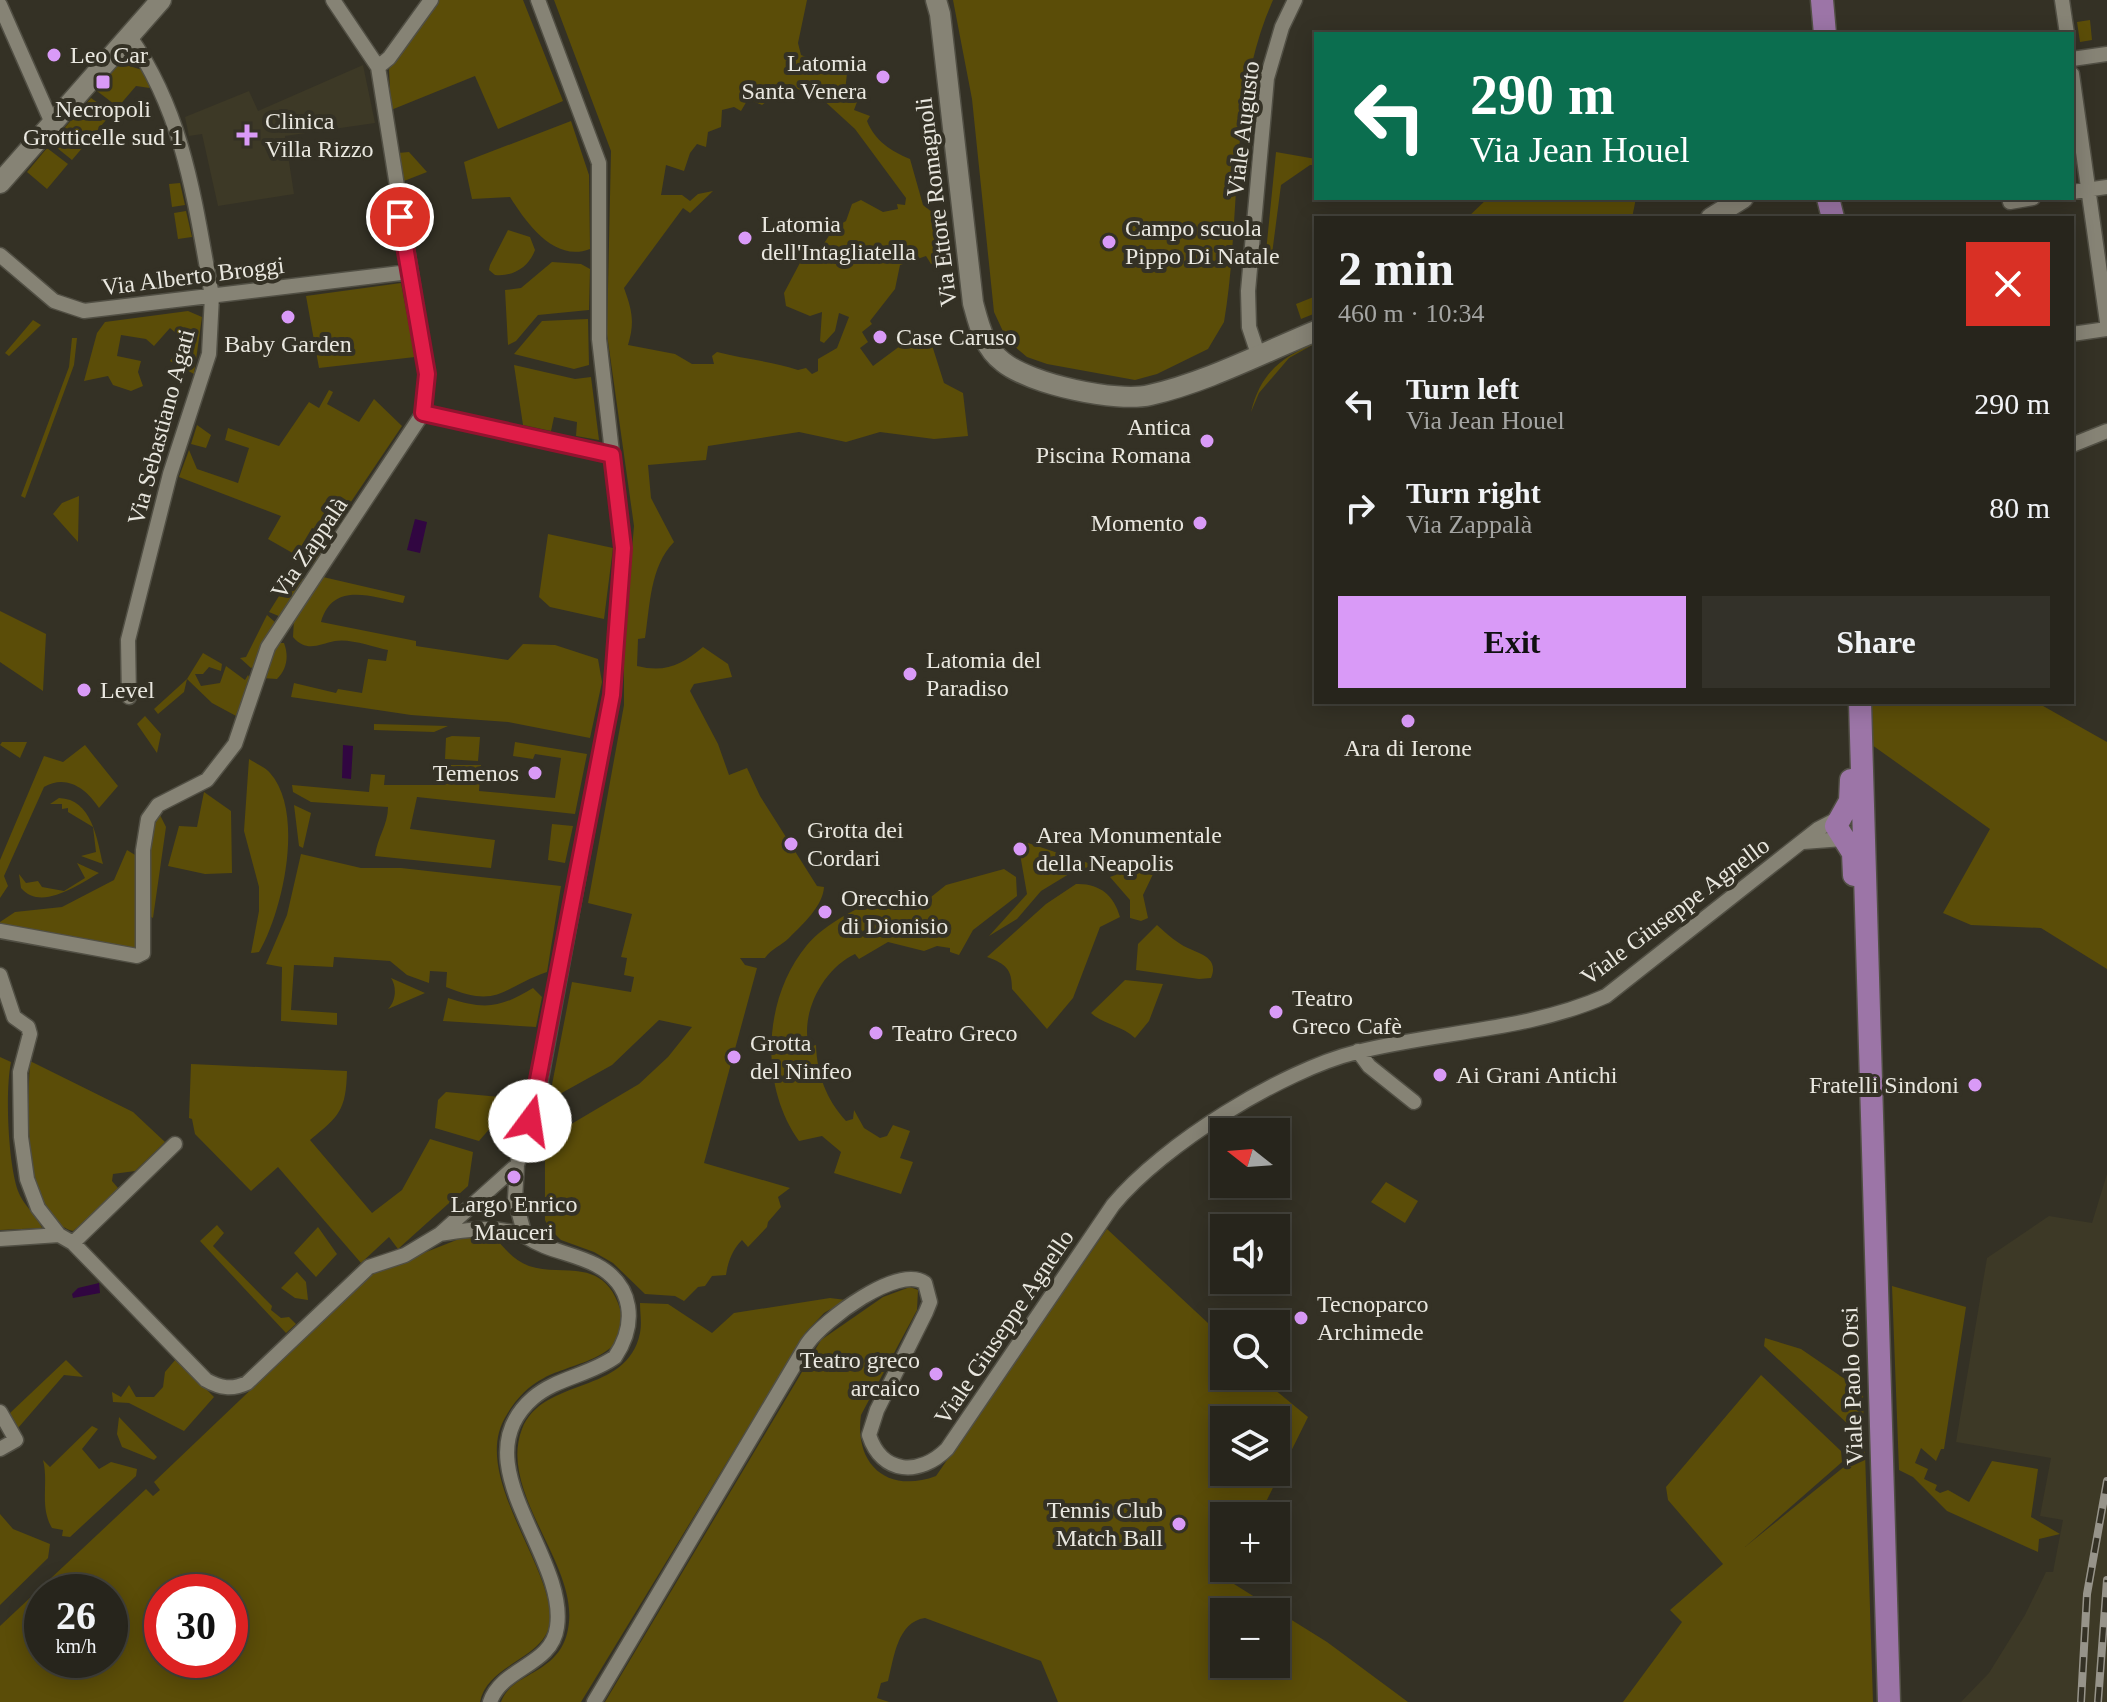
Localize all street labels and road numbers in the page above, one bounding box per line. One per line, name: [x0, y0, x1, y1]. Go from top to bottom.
street label: Viale Augusto: [1222, 60, 1264, 198]
street label: Via Ettore Romagnoli: [910, 96, 962, 308]
street label: Via Alberto Broggi: [100, 252, 286, 300]
street label: Via Sebastiano Agati: [122, 326, 200, 528]
street label: Via Zappalà: [266, 492, 353, 604]
street label: Viale Giuseppe Agnello: [1576, 832, 1774, 990]
street label: Viale Giuseppe Agnello: [929, 1225, 1079, 1429]
street label: Viale Paolo Orsi: [1836, 1306, 1868, 1466]

